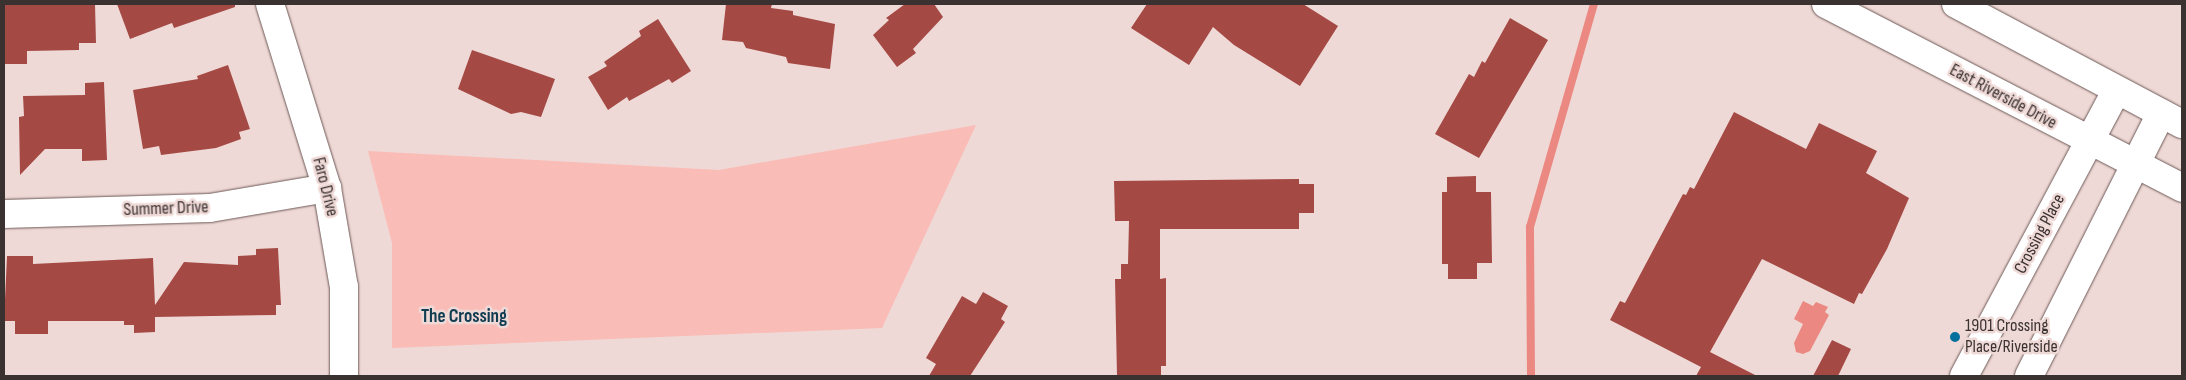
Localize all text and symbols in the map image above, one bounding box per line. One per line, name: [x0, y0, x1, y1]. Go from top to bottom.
street label: East Riverside Drive: [1946, 60, 2060, 134]
street label: Faro Drive: [307, 155, 343, 219]
street label: Crossing Place: [2010, 190, 2070, 278]
street label: Summer Drive: [123, 197, 209, 221]
district label: The Crossing: [421, 306, 507, 328]
place label: 1901 Crossing Place/Riverside: [1965, 316, 2058, 358]
marker: 1901 Crossing Place/Riverside: [1949, 331, 1961, 343]

